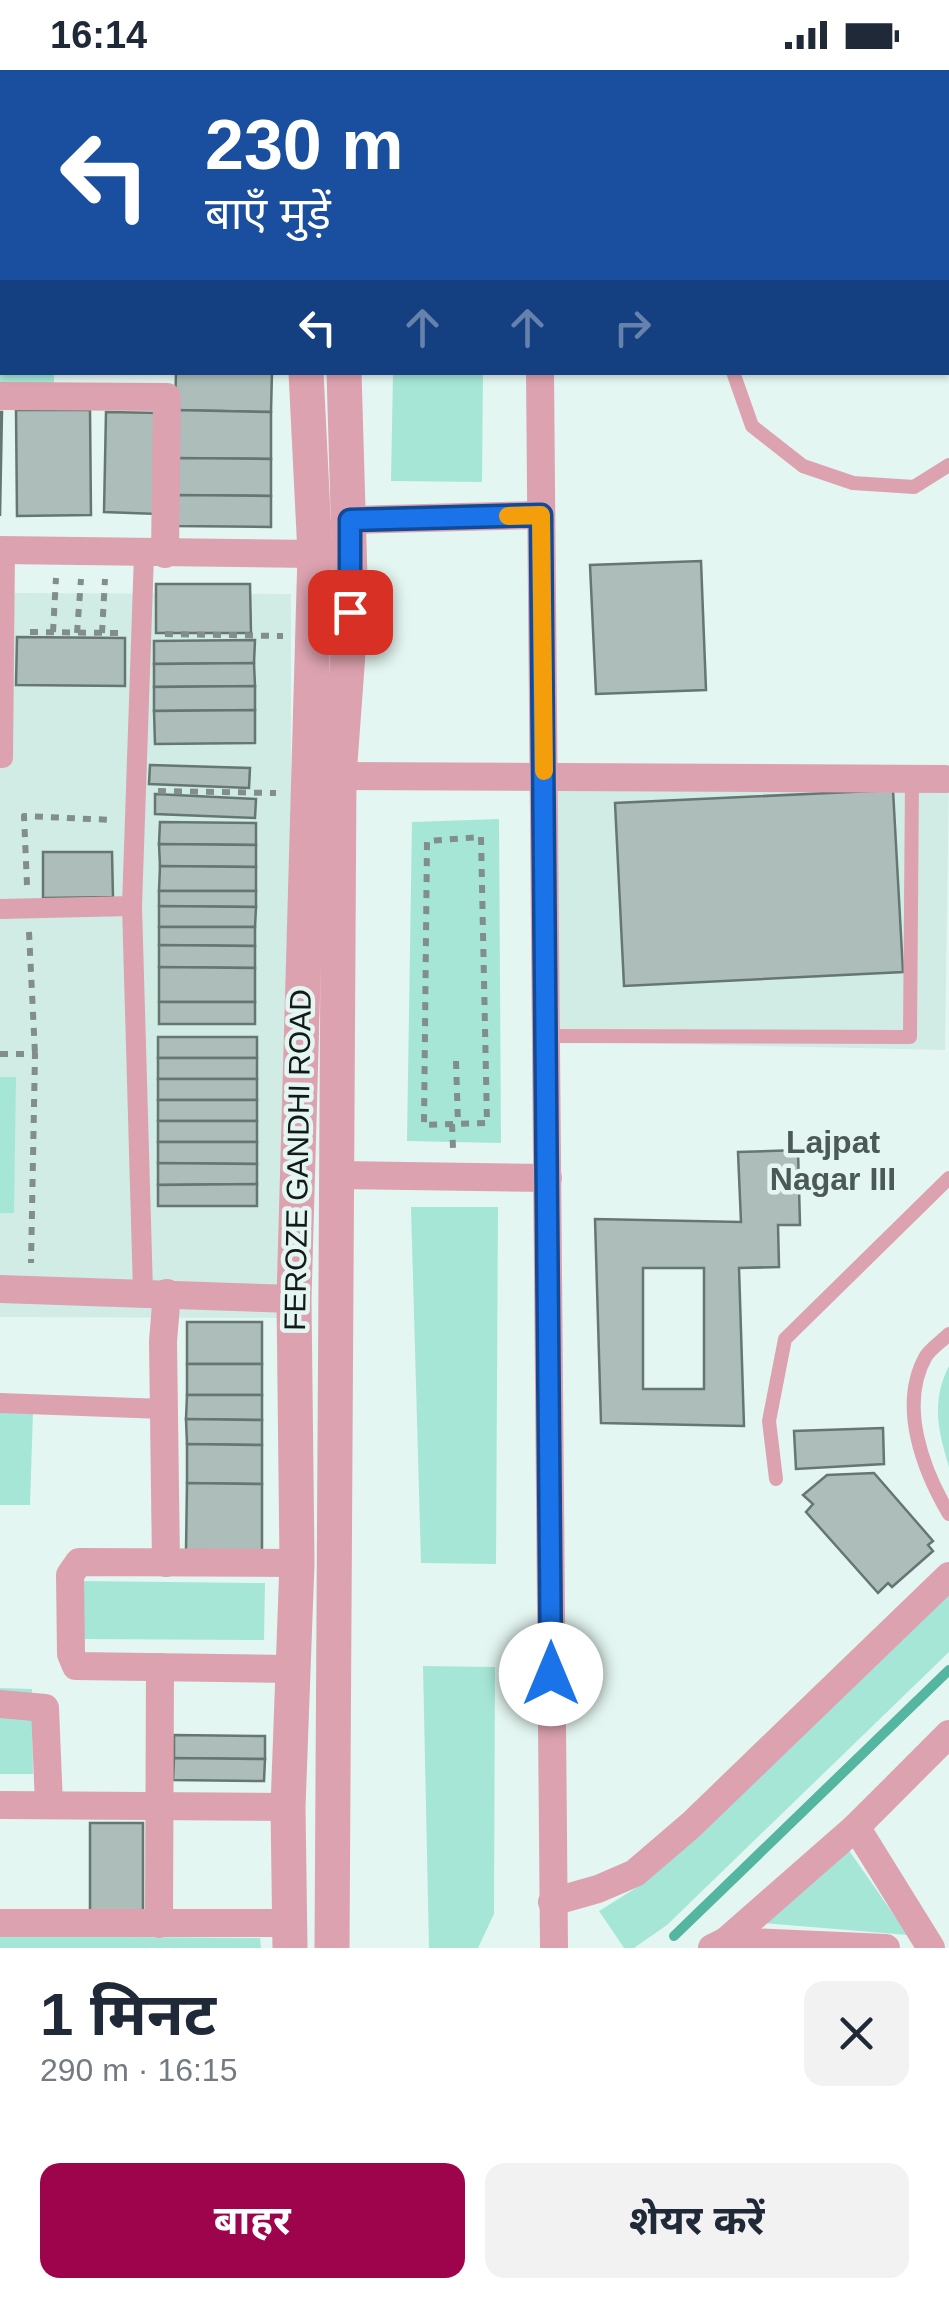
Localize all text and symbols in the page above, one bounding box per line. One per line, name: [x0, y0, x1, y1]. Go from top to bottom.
text: 16:14: [50, 14, 147, 56]
text: 230 m: [205, 106, 403, 184]
icon: left: [40, 110, 170, 240]
text: बाएँ मुड़ें: [205, 188, 331, 239]
icon: left: [290, 300, 345, 355]
icon: ahead: [395, 300, 450, 355]
icon: ahead: [500, 300, 555, 355]
icon: right: [605, 300, 660, 355]
pin: [308, 570, 393, 655]
icon: arrive: [323, 585, 378, 640]
street label: FEROZE GANDHI ROAD: [278, 989, 317, 1331]
district label: Lajpat Nagar III: [770, 1124, 896, 1197]
position arrow: [499, 1622, 603, 1726]
text: 1 मिनट: [40, 1981, 216, 2048]
button: close: [804, 1981, 909, 2086]
text: 290 m · 16:15: [40, 2052, 237, 2088]
button: बाहर: [40, 2163, 465, 2278]
button: शेयर करें: [485, 2163, 909, 2278]

